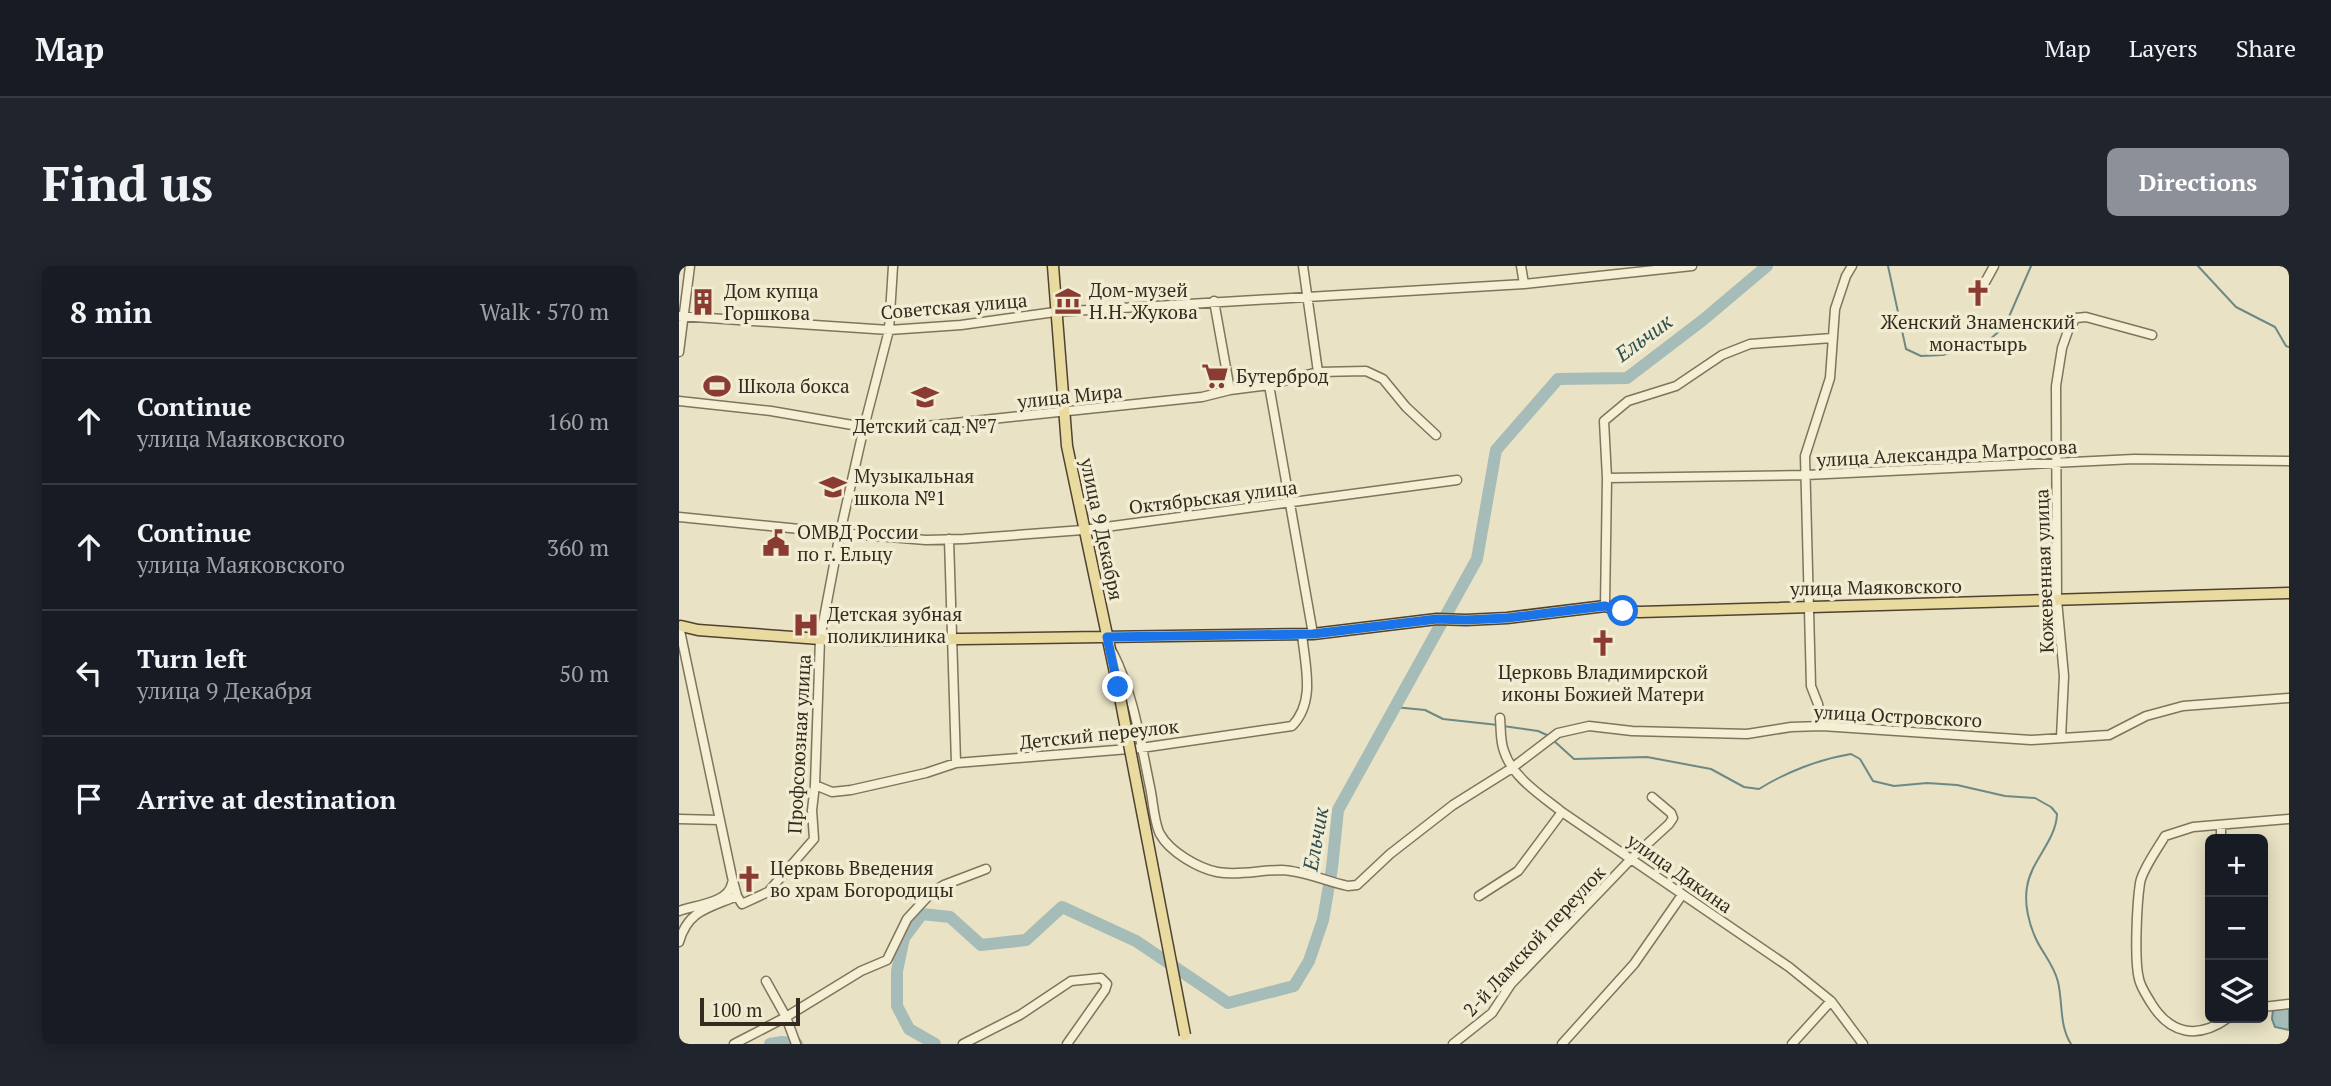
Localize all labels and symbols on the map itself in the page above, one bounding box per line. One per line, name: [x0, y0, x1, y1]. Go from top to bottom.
place label: Дом-музей Н.Н. Жукова: [1089, 277, 1198, 324]
place label: Дом купца Горшкова: [724, 278, 819, 325]
church icon: Женский Знаменский монастырь: [1963, 278, 1993, 308]
museum icon: Дом-музей Н.Н. Жукова: [1053, 286, 1083, 316]
building icon: Дом купца Горшкова: [688, 287, 718, 317]
street label: Советская улица: [880, 287, 1029, 324]
water label: Ельчик: [1608, 307, 1678, 368]
place label: Женский Знаменский монастырь: [1881, 309, 2075, 356]
supermarket icon: Бутерброд: [1200, 361, 1230, 391]
place label: Бутерброд: [1236, 363, 1329, 388]
sports icon: Школа бокса: [702, 371, 732, 401]
place label: Школа бокса: [738, 373, 850, 398]
street label: улица Мира: [1015, 378, 1124, 414]
school or university icon: Детский сад №7: [910, 382, 940, 412]
place label: Детский сад №7: [853, 413, 997, 438]
street label: улица Александра Матросова: [1815, 433, 2078, 472]
street label: улица 9 Декабря: [1075, 455, 1130, 602]
place label: Музыкальная школа №1: [854, 463, 974, 510]
school or university icon: Музыкальная школа №1: [818, 472, 848, 502]
street label: Октябрьская улица: [1127, 474, 1299, 519]
street label: Кожевенная улица: [2028, 488, 2059, 654]
place label: ОМВД России по г. Ельцу: [797, 519, 919, 566]
public building icon: ОМВД России по г. Ельцу: [761, 528, 791, 558]
street label: улица Маяковского: [1789, 573, 1962, 601]
route start: [1607, 595, 1638, 626]
place label: Детская зубная поликлиника: [827, 601, 962, 648]
hospital icon: Детская зубная поликлиника: [791, 610, 821, 640]
church icon: Церковь Владимирской иконы Божией Матери: [1588, 628, 1618, 658]
street label: Профсоюзная улица: [781, 653, 816, 834]
place label: Церковь Владимирской иконы Божией Матери: [1498, 659, 1708, 706]
route end: [1102, 671, 1133, 702]
street label: улица Островского: [1812, 699, 1983, 732]
street label: Детский переулок: [1018, 713, 1181, 754]
water label: Ельчик: [1295, 804, 1334, 874]
street label: улица Дякина: [1622, 826, 1738, 918]
place label: Церковь Введения во храм Богородицы: [770, 855, 954, 902]
street label: 2-й Ламской переулок: [1457, 859, 1611, 1021]
church icon: Церковь Введения во храм Богородицы: [734, 864, 764, 894]
scale bar: [700, 995, 800, 1027]

